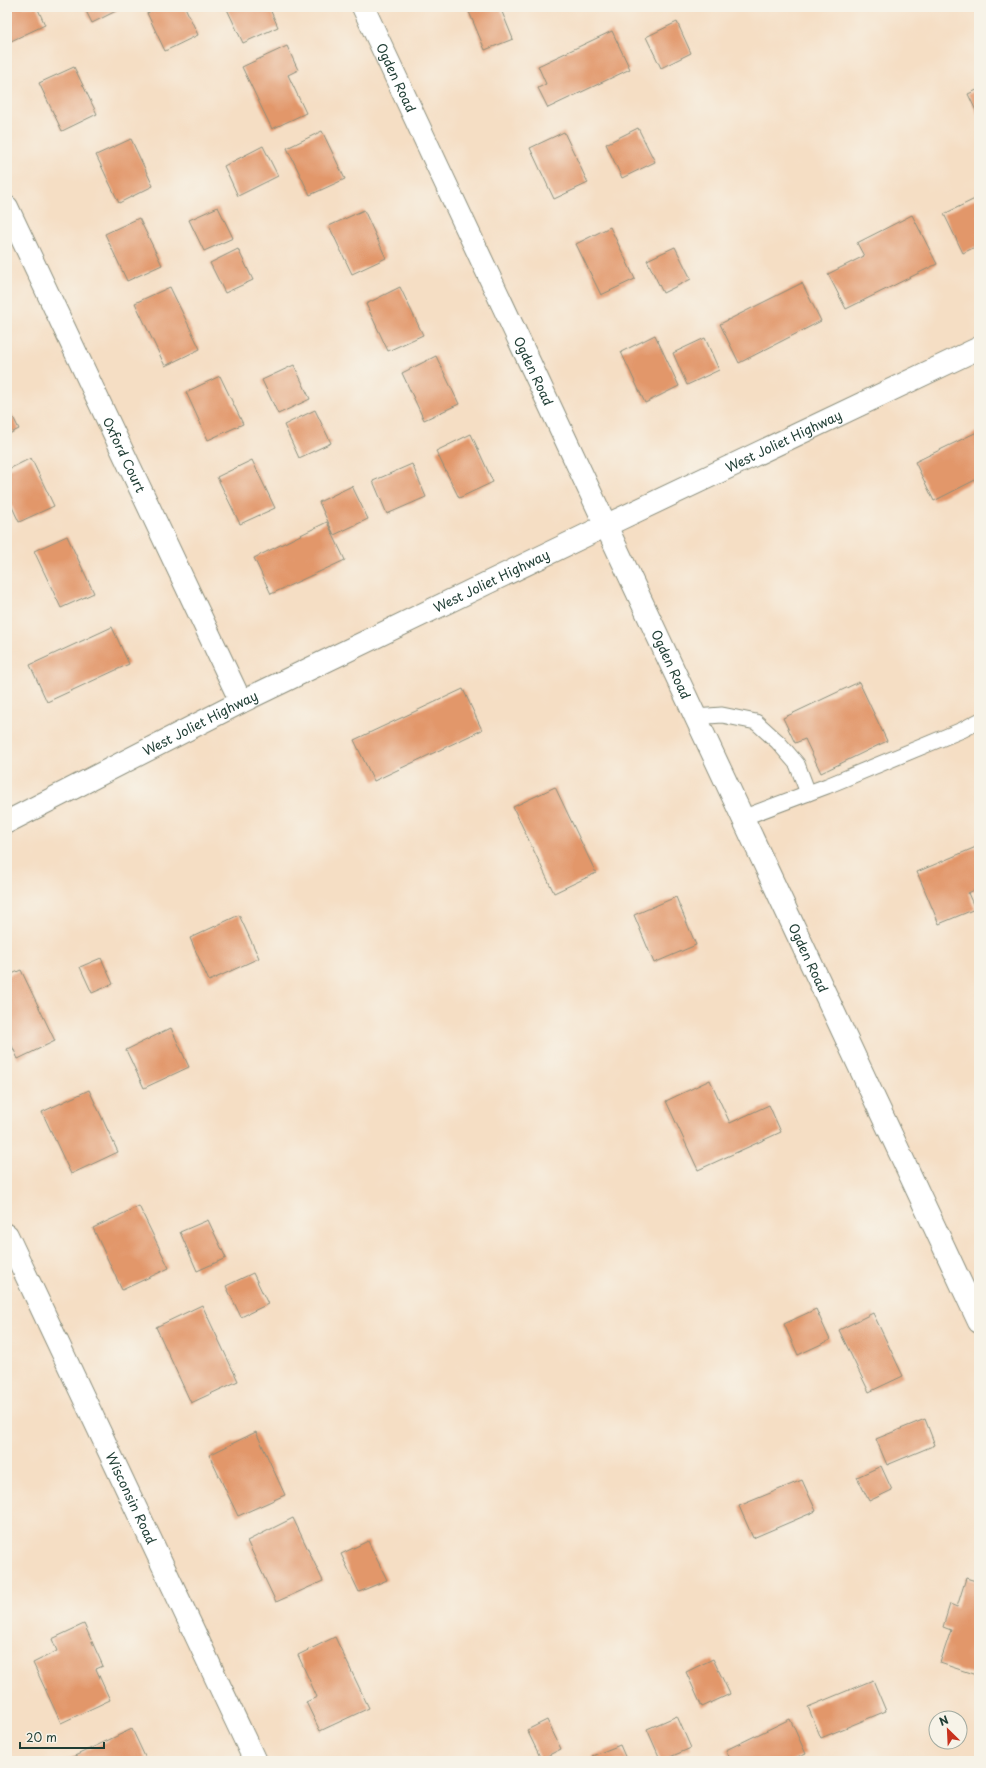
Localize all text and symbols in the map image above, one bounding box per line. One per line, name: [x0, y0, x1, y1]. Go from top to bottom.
street label: Ogden Road: [372, 40, 421, 115]
street label: Ogden Road: [510, 333, 558, 409]
street label: West Joliet Highway: [722, 405, 845, 476]
street label: Oxford Court: [99, 414, 151, 495]
street label: West Joliet Highway: [430, 544, 552, 617]
street label: Ogden Road: [647, 626, 696, 702]
street label: West Joliet Highway: [139, 685, 261, 760]
street label: Ogden Road: [784, 920, 833, 995]
street label: Wisconsin Road: [102, 1449, 162, 1547]
north arrow: [928, 1710, 968, 1750]
text: N: [936, 1711, 951, 1730]
scale bar: [20, 1724, 104, 1750]
text: 20 m: [26, 1728, 57, 1746]

